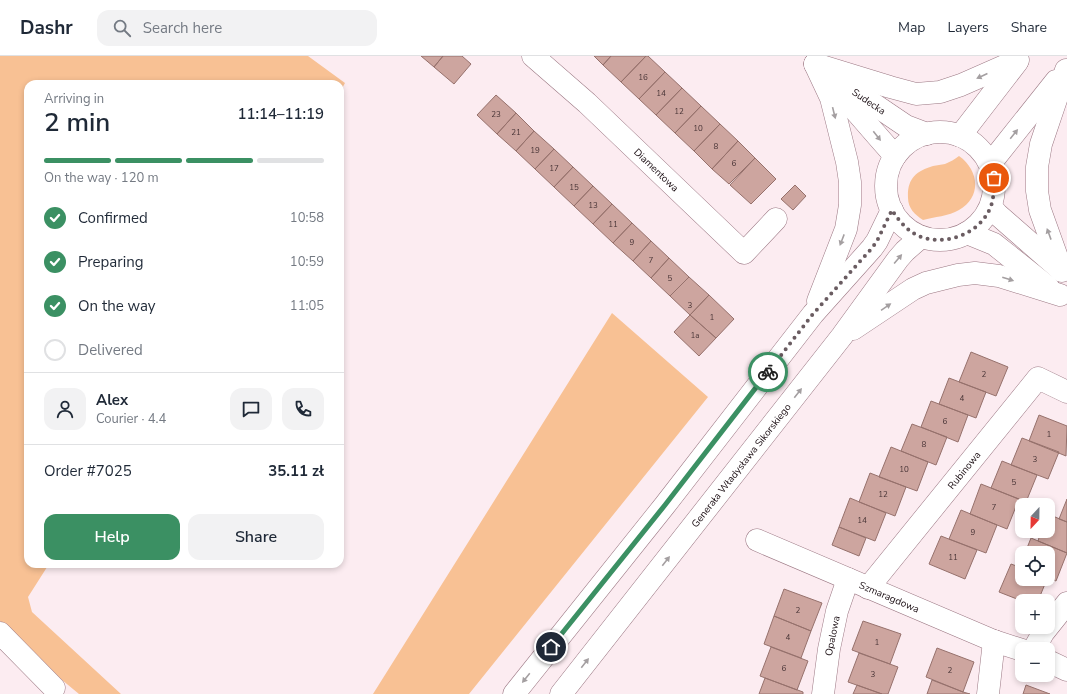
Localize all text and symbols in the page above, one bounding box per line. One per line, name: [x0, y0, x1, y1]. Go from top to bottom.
search box: [97, 10, 377, 46]
text: Dashr: [20, 15, 73, 41]
icon: search: [111, 17, 133, 39]
text: Search here: [143, 18, 222, 38]
text: Map: [898, 18, 925, 37]
text: Layers: [947, 18, 989, 37]
text: Share: [1011, 18, 1047, 37]
house number: 16: [638, 72, 648, 83]
one-way arrow: [977, 73, 988, 79]
street label: Sudecka: [849, 85, 888, 118]
house number: 14: [656, 88, 666, 99]
text: Arriving in: [44, 90, 104, 108]
text: 11:14–11:19: [237, 104, 324, 124]
text: 2 min: [44, 105, 110, 140]
house number: 12: [674, 106, 684, 117]
one-way arrow: [832, 107, 838, 119]
house number: 23: [491, 109, 501, 120]
house number: 10: [693, 123, 703, 134]
house number: 21: [511, 127, 521, 138]
one-way arrow: [1010, 128, 1019, 139]
one-way arrow: [873, 130, 881, 141]
house number: 8: [714, 141, 719, 152]
house number: 19: [530, 145, 540, 156]
street label: Diamentowa: [630, 145, 682, 195]
house number: 6: [732, 158, 737, 169]
pin: [977, 161, 1011, 195]
house number: 17: [549, 163, 559, 174]
icon: bag: [983, 167, 1005, 189]
text: On the way · 120 m: [44, 169, 159, 187]
house number: 15: [569, 182, 579, 193]
house number: 13: [588, 200, 598, 211]
icon: check: [44, 207, 66, 229]
text: Confirmed: [78, 208, 148, 228]
text: 10:58: [290, 209, 324, 227]
house number: 11: [608, 219, 618, 230]
one-way arrow: [1045, 228, 1051, 240]
one-way arrow: [839, 234, 845, 246]
house number: 9: [630, 237, 635, 248]
icon: check: [44, 251, 66, 273]
text: Preparing: [78, 252, 143, 272]
text: 10:59: [290, 253, 324, 271]
one-way arrow: [893, 254, 902, 265]
house number: 7: [649, 255, 654, 266]
house number: 5: [668, 273, 673, 284]
one-way arrow: [1002, 276, 1014, 282]
icon: check: [44, 295, 66, 317]
text: On the way: [78, 296, 156, 316]
text: 11:05: [290, 297, 324, 315]
house number: 3: [688, 300, 693, 311]
one-way arrow: [881, 303, 891, 311]
house number: 1: [710, 312, 715, 323]
house number: 1a: [690, 330, 700, 341]
text: Delivered: [78, 340, 143, 360]
courier: [748, 352, 788, 392]
icon: bike: [757, 361, 779, 383]
house number: 2: [982, 369, 987, 380]
one-way arrow: [794, 387, 802, 398]
button: person: [44, 388, 86, 430]
button: chat: [230, 388, 272, 430]
button: phone: [282, 388, 324, 430]
text: Alex: [96, 390, 128, 410]
house number: 4: [960, 393, 965, 404]
street label: Generała Władysława Sikorskiego: [688, 400, 795, 531]
text: Courier · 4.4: [96, 410, 166, 428]
house number: 6: [943, 416, 948, 427]
house number: 1: [1047, 429, 1052, 440]
house number: 8: [922, 439, 927, 450]
street label: Rubinowa: [945, 448, 984, 493]
house number: 3: [1033, 454, 1038, 465]
text: Order #7025: [44, 461, 132, 481]
text: 35.11 zł: [268, 461, 324, 481]
house number: 10: [899, 464, 909, 475]
house number: 5: [1012, 477, 1017, 488]
house number: 12: [878, 489, 888, 500]
north arrow: [1015, 498, 1055, 538]
map controls: [1015, 498, 1055, 682]
house number: 7: [992, 502, 997, 513]
button: Help: [44, 514, 180, 560]
button: Share: [188, 514, 324, 560]
house number: 14: [857, 515, 867, 526]
house number: 9: [971, 527, 976, 538]
button: locate: [1015, 546, 1055, 586]
house number: 11: [948, 552, 958, 563]
one-way arrow: [662, 556, 670, 567]
street label: Szmaragdowa: [857, 578, 921, 616]
button: +: [1015, 594, 1055, 634]
house number: 2: [796, 605, 801, 616]
street label: Opalowa: [822, 614, 844, 657]
pin: [534, 630, 568, 664]
house number: 4: [786, 632, 791, 643]
icon: home: [540, 636, 562, 658]
house number: 1: [875, 637, 880, 648]
button: −: [1015, 642, 1055, 682]
one-way arrow: [581, 658, 590, 669]
house number: 6: [782, 663, 787, 674]
house number: 2: [948, 665, 953, 676]
house number: 3: [871, 669, 876, 680]
one-way arrow: [522, 672, 531, 683]

